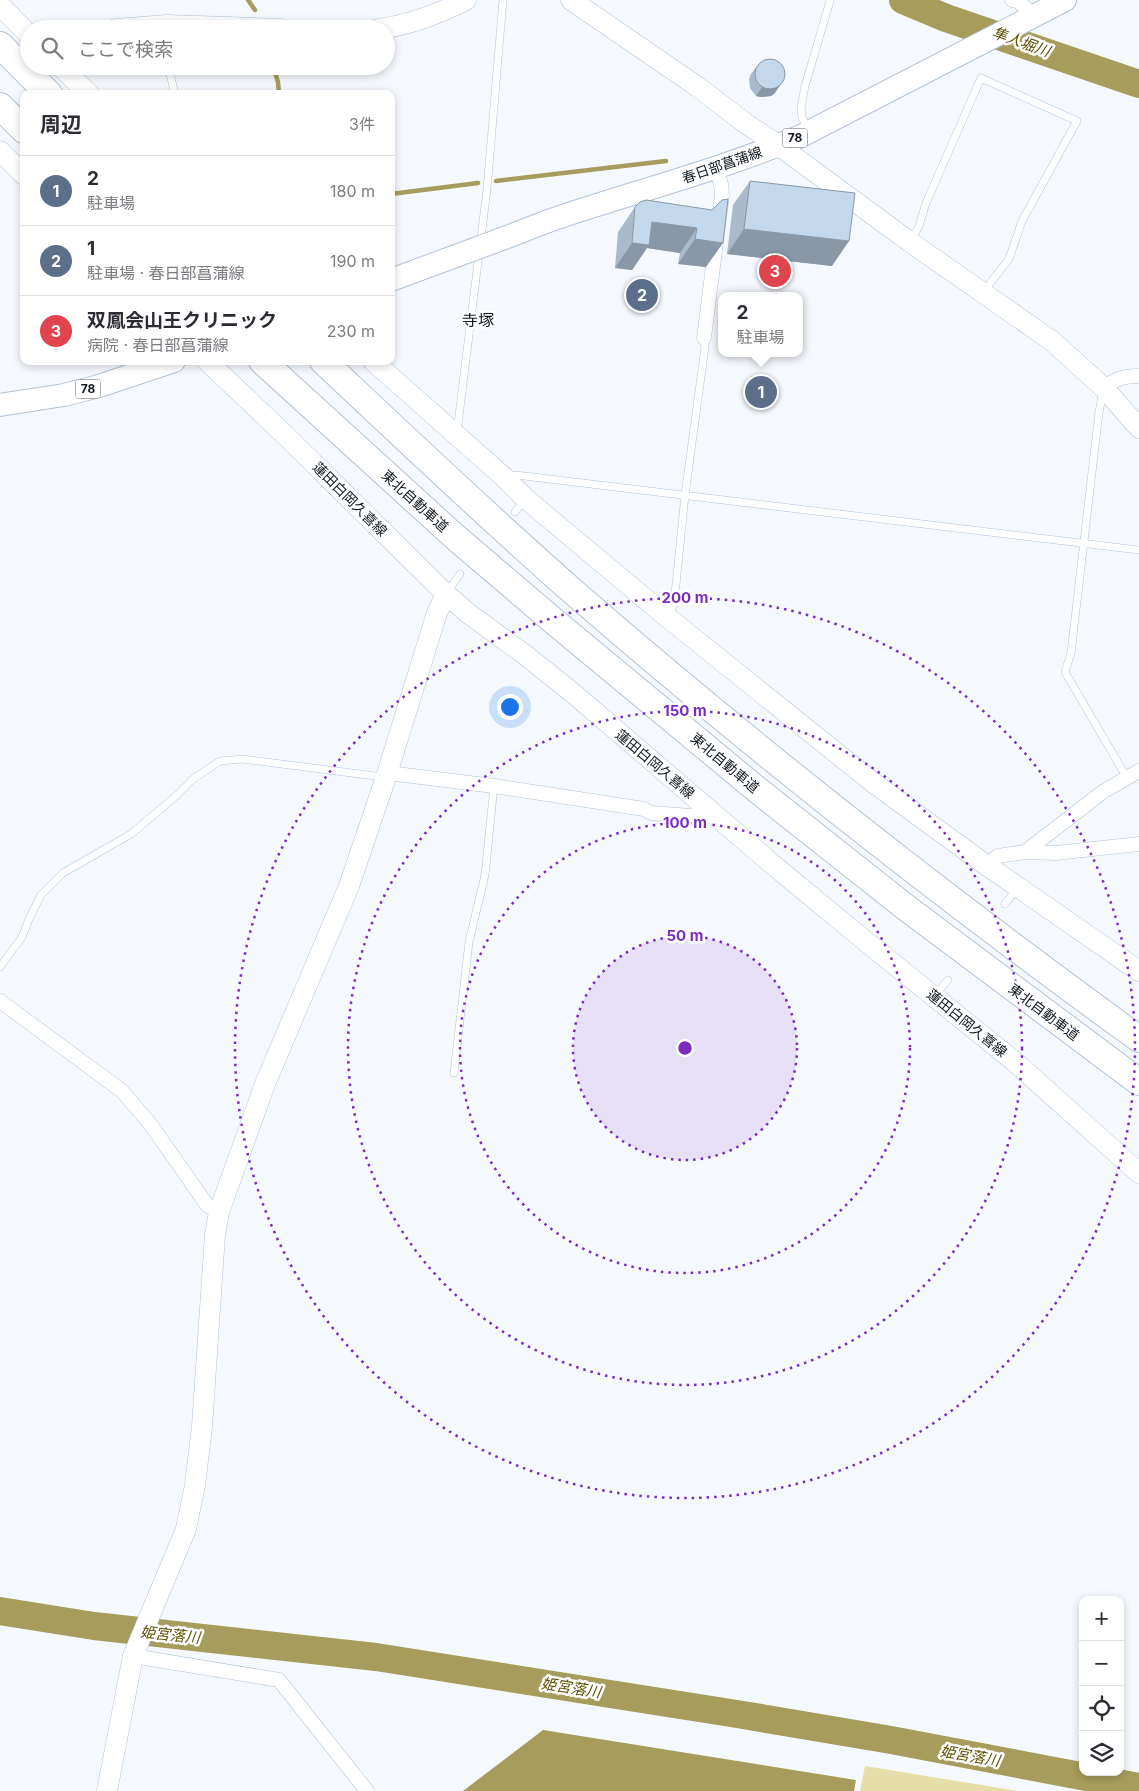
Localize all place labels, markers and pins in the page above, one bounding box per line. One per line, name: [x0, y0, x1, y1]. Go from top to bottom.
pin: 3: [759, 252, 791, 290]
pin: 2: [626, 276, 658, 314]
pin: 1: [745, 373, 777, 411]
centre of rings: [676, 1039, 694, 1057]

